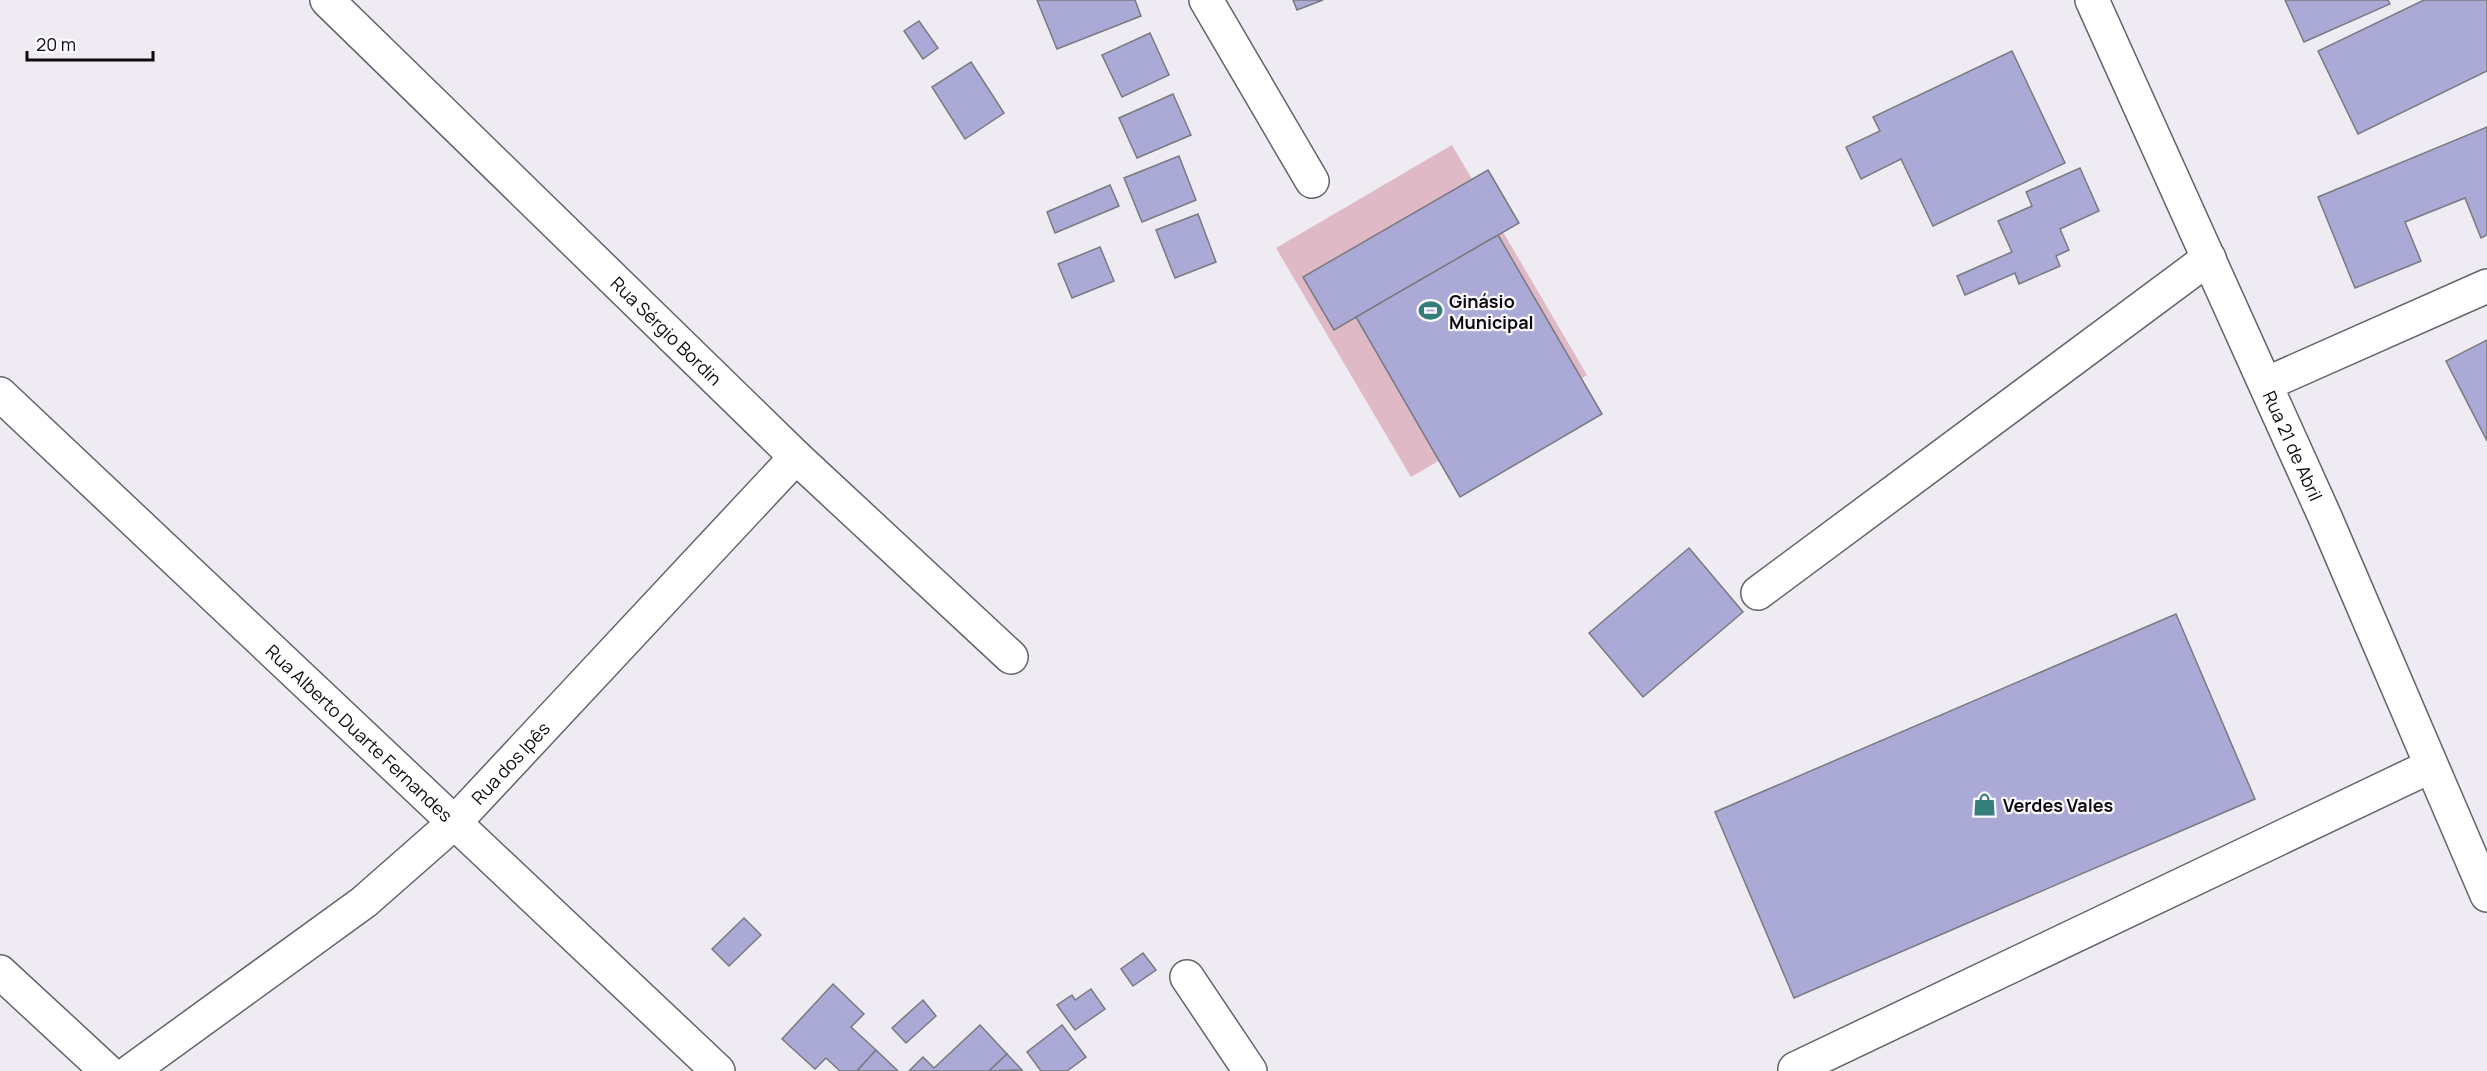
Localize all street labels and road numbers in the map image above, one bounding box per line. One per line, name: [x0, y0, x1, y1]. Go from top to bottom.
street label: Rua Sérgio Bordin: [606, 271, 727, 390]
street label: Rua 21 de Abril: [2258, 387, 2328, 505]
street label: Rua Alberto Duarte Fernandes: [261, 639, 458, 827]
street label: Rua dos Ipês: [466, 716, 555, 809]

